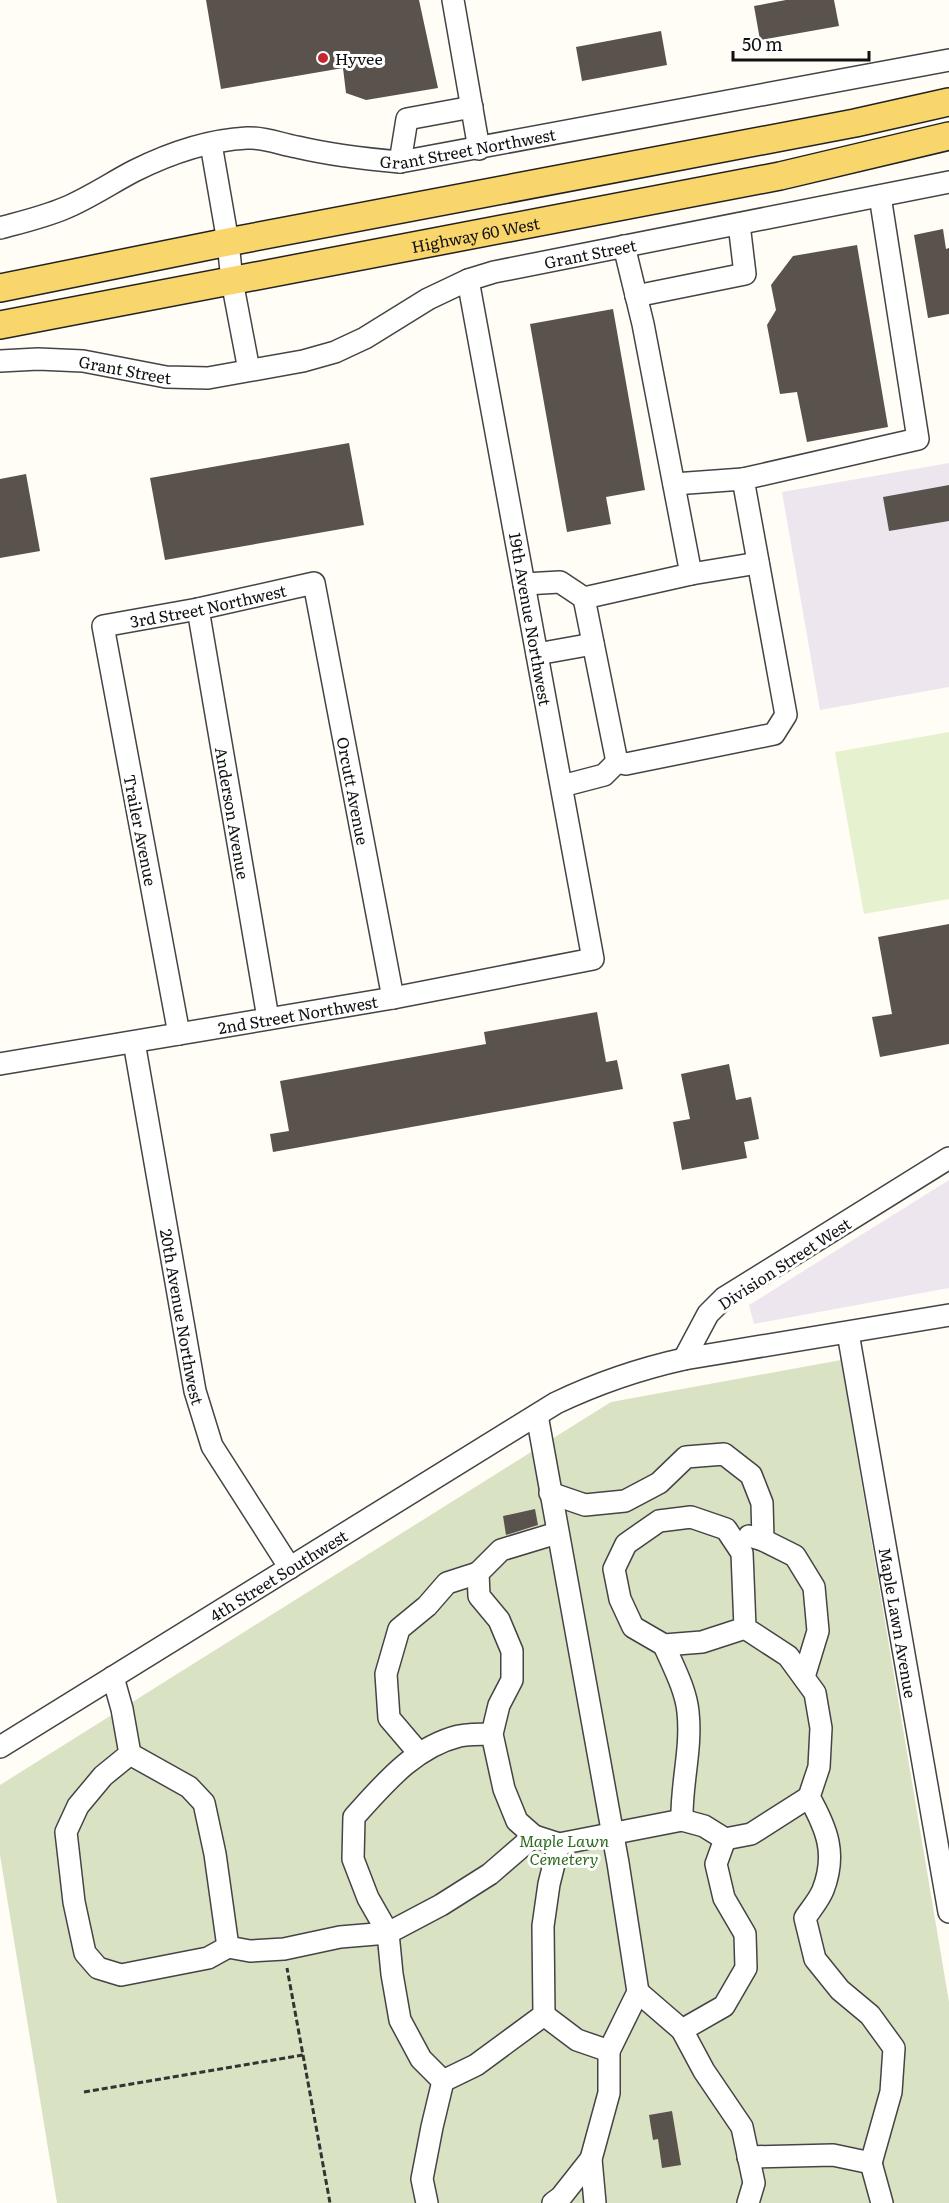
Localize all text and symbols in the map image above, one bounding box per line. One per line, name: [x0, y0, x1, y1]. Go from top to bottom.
scale bar: [733, 24, 870, 62]
text: 50 m: [742, 30, 783, 57]
place label: Hyvee: [335, 46, 383, 70]
marker: Hyvee: [316, 51, 330, 65]
street label: Grant Street Northwest: [379, 121, 558, 174]
street label: Highway 60 West: [409, 210, 542, 258]
street label: Grant Street: [542, 232, 639, 274]
street label: Grant Street: [77, 348, 172, 389]
street label: 19th Avenue Northwest: [504, 531, 558, 708]
street label: 3rd Street Northwest: [128, 577, 289, 633]
street label: Orcutt Avenue: [332, 735, 376, 847]
street label: Anderson Avenue: [210, 745, 256, 881]
street label: Trailer Avenue: [118, 772, 164, 888]
street label: 2nd Street Northwest: [216, 989, 380, 1039]
street label: Division Street West: [713, 1211, 856, 1315]
street label: 20th Avenue Northwest: [155, 1227, 211, 1408]
street label: 4th Street Southwest: [204, 1523, 352, 1627]
street label: Maple Lawn Avenue: [874, 1545, 923, 1700]
park label: Maple Lawn Cemetery: [519, 1828, 609, 1870]

